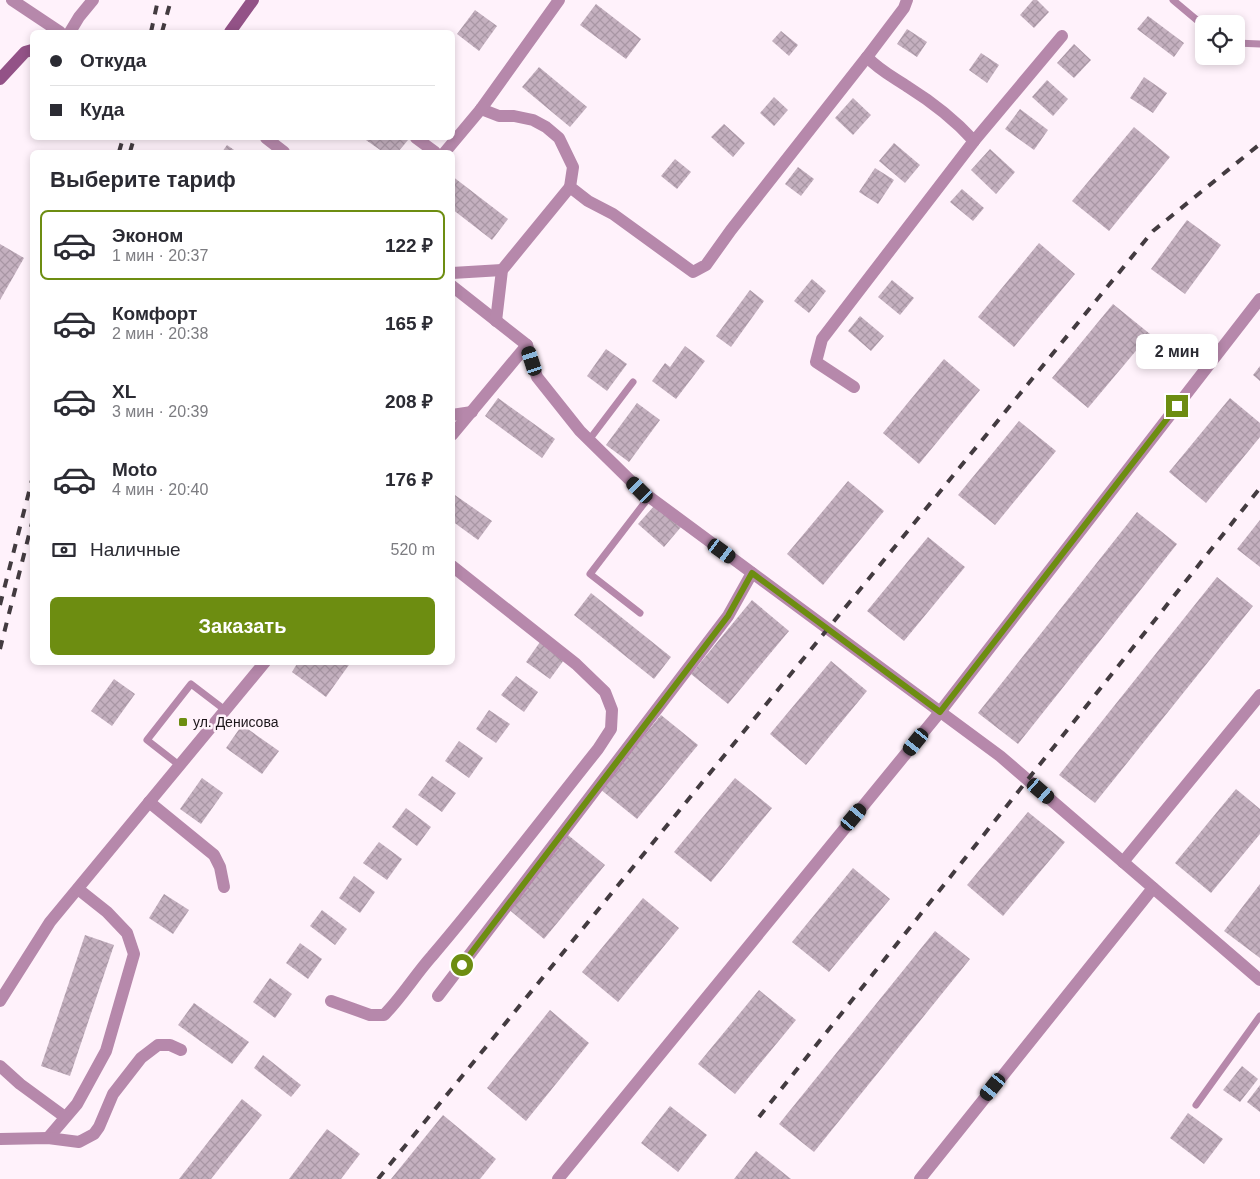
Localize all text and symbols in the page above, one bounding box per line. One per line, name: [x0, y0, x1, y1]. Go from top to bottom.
map controls: [1195, 15, 1245, 65]
button: locate: [1195, 15, 1245, 65]
text: Откуда: [80, 50, 146, 71]
text: Куда: [80, 99, 124, 120]
text: Выберите тариф: [50, 167, 236, 192]
icon: car: [52, 223, 97, 268]
text: Эконом: [112, 225, 183, 246]
text: 122 ₽: [385, 235, 433, 256]
text: 1 мин · 20:37: [112, 247, 208, 264]
icon: car: [52, 301, 97, 346]
text: Комфорт: [112, 303, 197, 324]
text: 165 ₽: [385, 313, 433, 334]
text: 2 мин · 20:38: [112, 325, 208, 342]
callout: 2 мин: [1136, 334, 1218, 368]
text: 2 мин: [1155, 343, 1199, 360]
car: [520, 344, 543, 378]
icon: car: [52, 379, 97, 424]
text: XL: [112, 381, 136, 402]
text: 208 ₽: [385, 391, 433, 412]
route end: [1166, 395, 1188, 417]
text: 3 мин · 20:39: [112, 403, 208, 420]
icon: car: [52, 457, 97, 502]
text: Moto: [112, 459, 157, 480]
text: 176 ₽: [385, 469, 433, 490]
car: [624, 474, 655, 506]
text: 4 мин · 20:40: [112, 481, 208, 498]
icon: cash: [50, 536, 78, 564]
car: [705, 536, 738, 566]
text: Наличные: [90, 539, 181, 560]
text: 520 m: [391, 541, 435, 558]
button: Заказать: [50, 597, 435, 655]
place label: ул. Денисова: [193, 714, 279, 730]
marker: ул. Денисова: [177, 716, 189, 728]
car: [900, 726, 931, 758]
car: [1024, 775, 1057, 807]
car: [838, 801, 869, 833]
route start: [451, 954, 473, 976]
car: [977, 1071, 1008, 1103]

